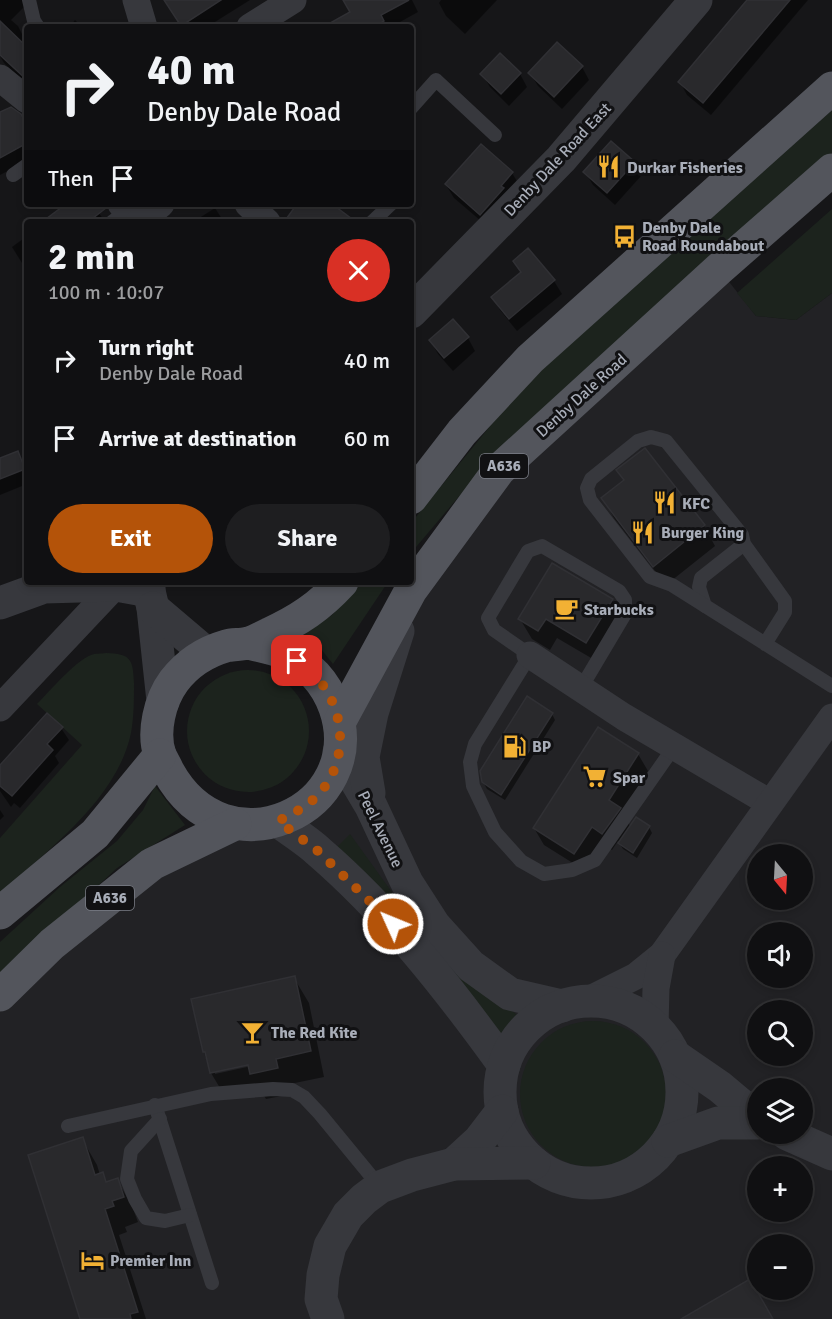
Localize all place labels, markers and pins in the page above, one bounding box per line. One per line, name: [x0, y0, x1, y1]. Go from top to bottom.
restaurant icon: Durkar Fisheries: [596, 154, 622, 180]
place label: Durkar Fisheries: [627, 158, 743, 178]
place label: Denby Dale Road Roundabout: [642, 218, 764, 256]
bus stop icon: Denby Dale Road Roundabout: [611, 223, 637, 249]
restaurant icon: KFC: [651, 490, 677, 516]
place label: KFC: [682, 494, 710, 514]
restaurant icon: Burger King: [630, 519, 656, 545]
place label: Burger King: [661, 523, 745, 543]
cafe icon: Starbucks: [553, 596, 579, 622]
place label: Starbucks: [584, 600, 654, 620]
pin: [271, 635, 322, 686]
fuel station icon: BP: [501, 733, 527, 759]
place label: BP: [532, 737, 551, 757]
supermarket icon: Spar: [582, 764, 608, 790]
place label: Spar: [613, 768, 646, 788]
bar icon: The Red Kite: [240, 1019, 266, 1045]
place label: The Red Kite: [271, 1023, 357, 1043]
hotel icon: Premier Inn: [79, 1247, 105, 1273]
place label: Premier Inn: [110, 1251, 192, 1271]

